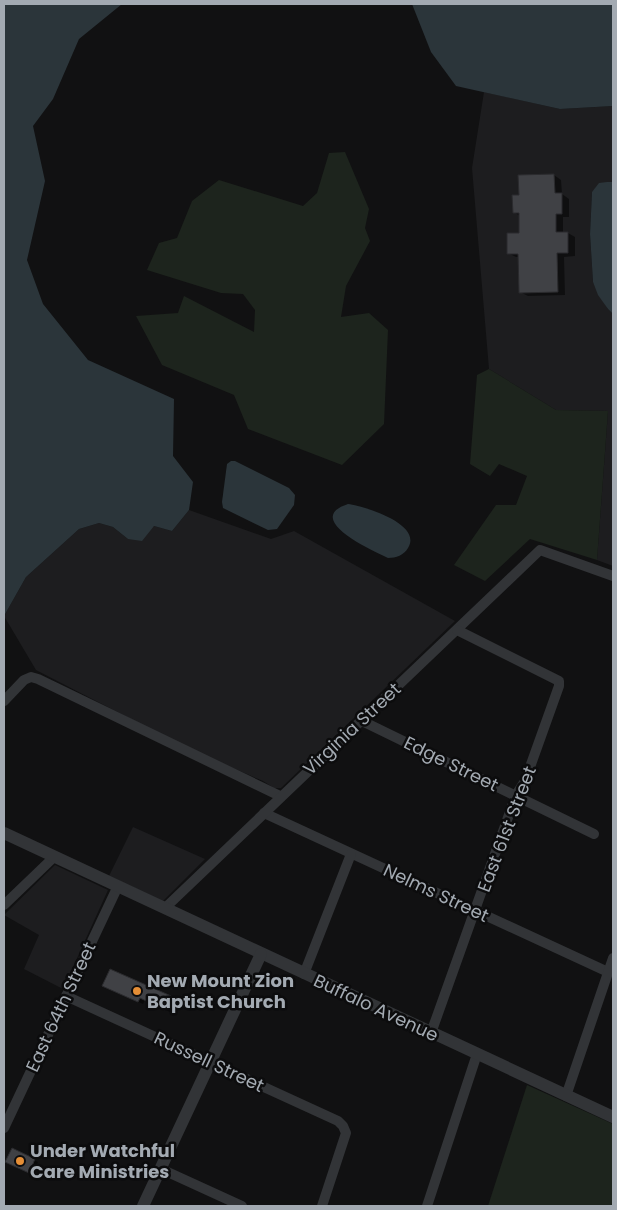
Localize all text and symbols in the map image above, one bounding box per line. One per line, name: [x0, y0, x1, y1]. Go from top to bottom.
street label: Virginia Street: [297, 677, 406, 781]
street label: Edge Street: [400, 730, 503, 797]
street label: East 61st Street: [471, 762, 542, 895]
street label: Nelms Street: [379, 857, 493, 928]
street label: East 64th Street: [20, 938, 102, 1076]
place label: New Mount Zion Baptist Church: [147, 968, 294, 1014]
street label: Buffalo Avenue: [310, 968, 443, 1047]
marker: New Mount Zion Baptist Church: [131, 985, 143, 997]
street label: Russell Street: [150, 1025, 268, 1098]
place label: Under Watchful Care Ministries: [30, 1138, 175, 1184]
marker: Under Watchful Care Ministries: [14, 1155, 26, 1167]

